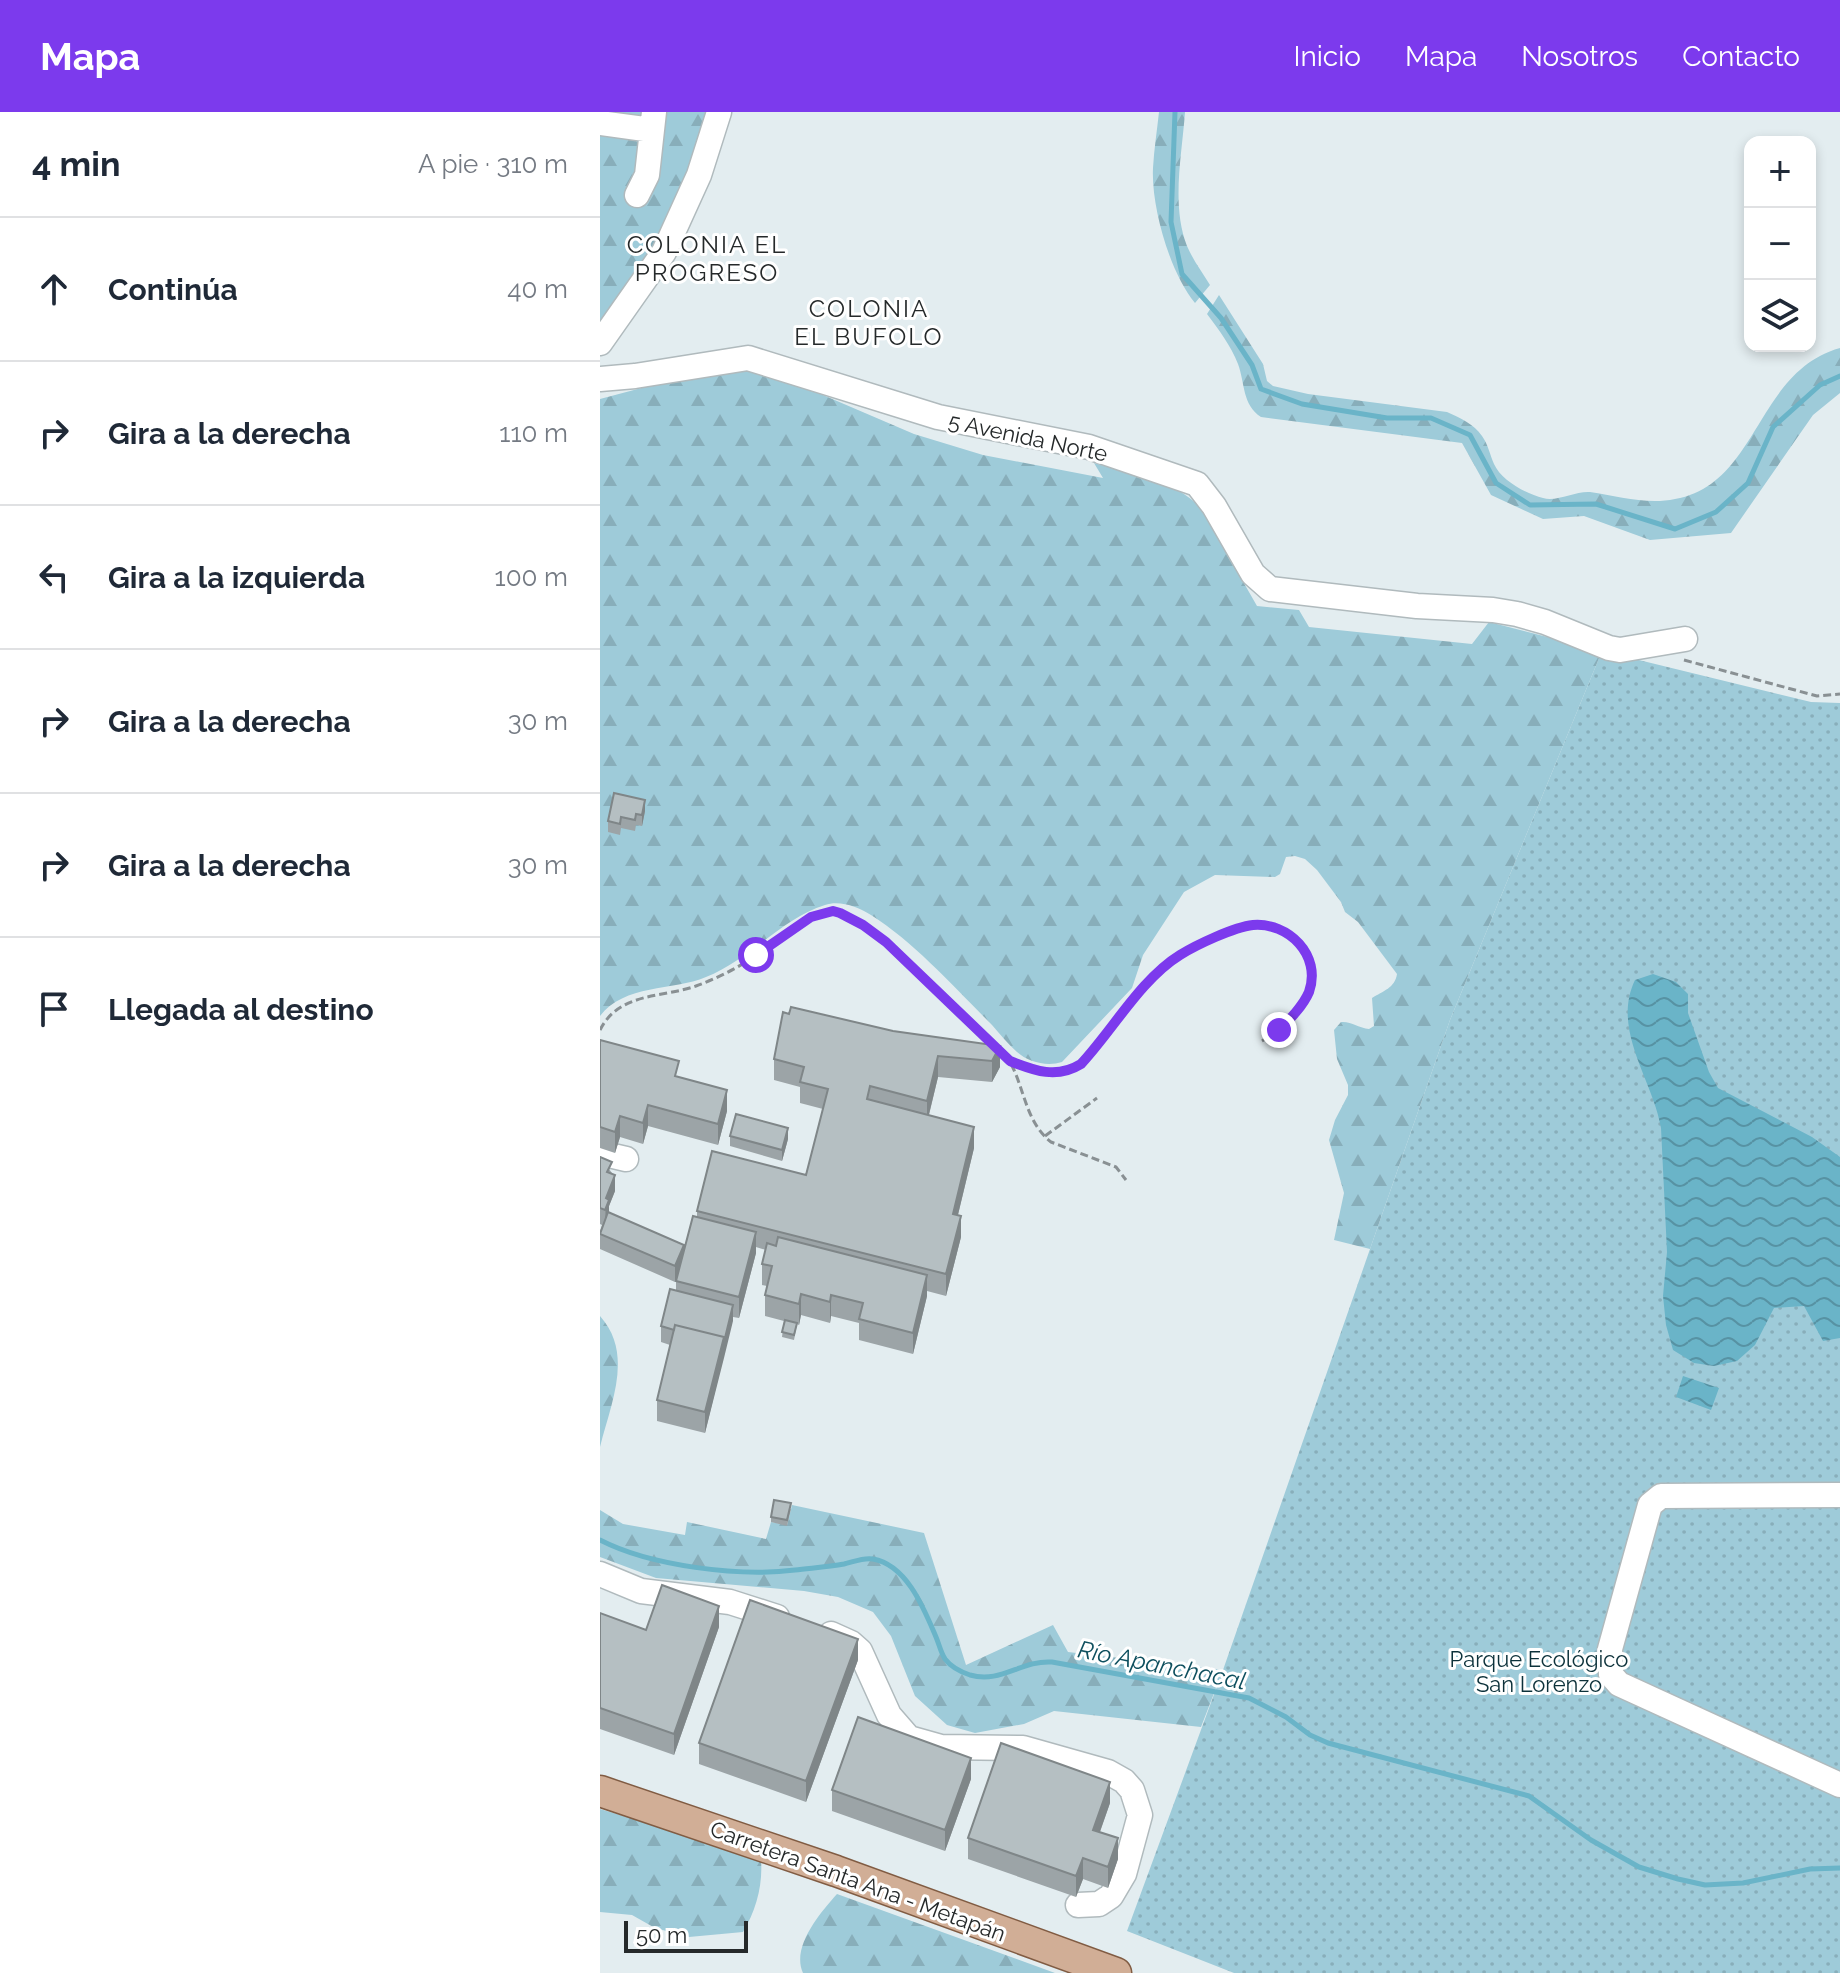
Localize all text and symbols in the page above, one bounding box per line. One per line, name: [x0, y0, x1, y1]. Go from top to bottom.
text: Mapa: [40, 34, 140, 79]
text: Inicio: [1293, 40, 1361, 73]
text: Mapa: [1405, 40, 1477, 73]
text: Nosotros: [1521, 40, 1638, 73]
text: Contacto: [1682, 40, 1800, 73]
map controls: [1744, 136, 1816, 352]
button: +: [1744, 136, 1816, 208]
text: 4 min: [32, 144, 120, 184]
text: A pie · 310 m: [418, 149, 568, 179]
button: −: [1744, 208, 1816, 280]
district label: COLONIA EL PROGRESO: [627, 230, 787, 287]
icon: ahead: [32, 267, 76, 311]
text: Continúa: [108, 272, 238, 307]
text: 40 m: [507, 274, 568, 304]
button: layers: [1744, 280, 1816, 352]
district label: COLONIA EL BUFOLO: [794, 294, 944, 351]
street label: 5 Avenida Norte: [946, 407, 1110, 467]
icon: right: [32, 411, 76, 455]
text: Gira a la derecha: [108, 416, 351, 451]
text: 110 m: [499, 418, 568, 448]
icon: left: [32, 555, 76, 599]
text: Gira a la izquierda: [108, 560, 365, 595]
text: 100 m: [495, 562, 568, 592]
icon: right: [32, 699, 76, 743]
text: Gira a la derecha: [108, 704, 351, 739]
text: 30 m: [508, 706, 568, 736]
icon: right: [32, 843, 76, 887]
text: Gira a la derecha: [108, 848, 351, 883]
text: 30 m: [508, 850, 568, 880]
route start: [738, 937, 774, 973]
icon: arrive: [32, 987, 76, 1031]
text: Llegada al destino: [108, 992, 374, 1027]
route end: [1261, 1012, 1297, 1048]
water label: Río Apanchacal: [1076, 1635, 1248, 1695]
park label: Parque Ecológico San Lorenzo: [1450, 1646, 1628, 1697]
street label: Carretera Santa Ana - Metapán: [707, 1815, 1009, 1947]
scale bar: [624, 1917, 748, 1953]
text: 50 m: [636, 1922, 687, 1948]

